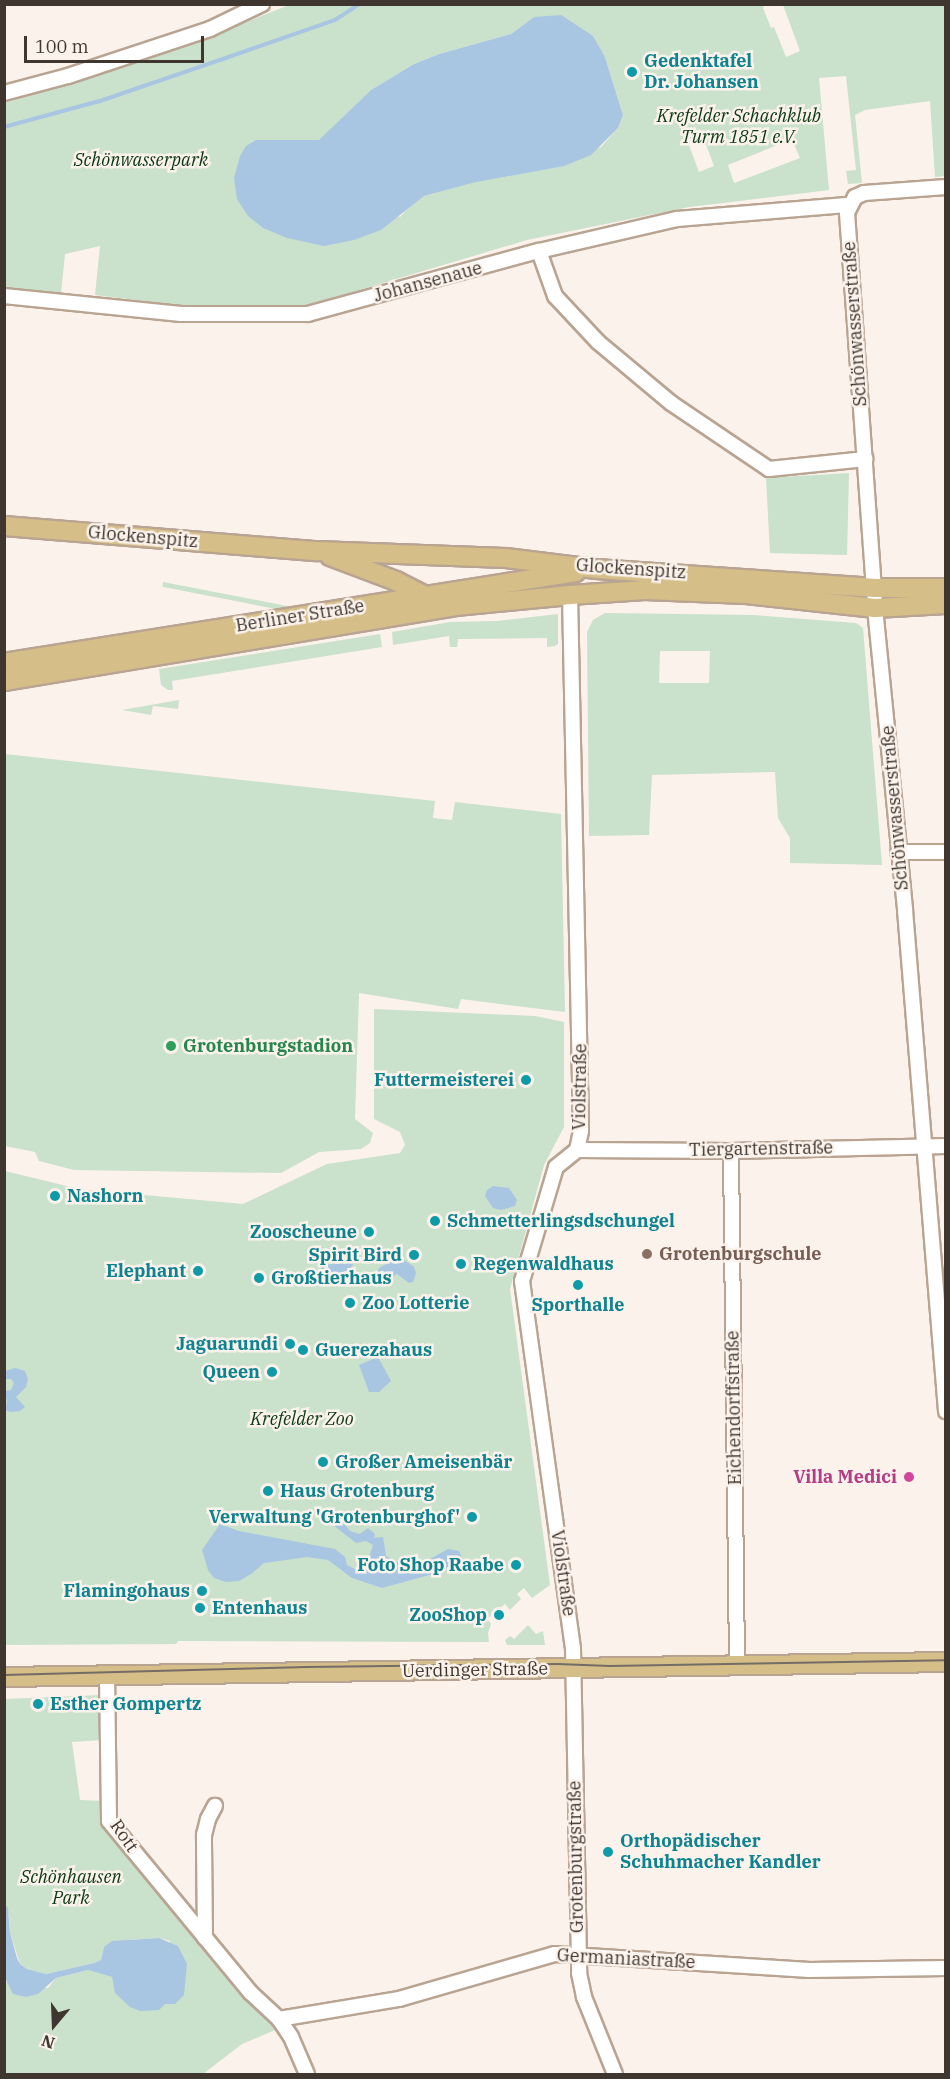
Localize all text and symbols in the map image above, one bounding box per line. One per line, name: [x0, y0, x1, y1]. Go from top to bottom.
scale bar: [27, 24, 207, 62]
text: 100 m: [35, 35, 89, 58]
place label: Gedenktafel Dr. Johansen: [644, 51, 759, 94]
marker: Gedenktafel Dr. Johansen: [625, 65, 639, 79]
park label: Krefelder Schachklub Turm 1851 e.V.: [657, 106, 821, 148]
park label: Schönwasserpark: [74, 149, 208, 171]
street label: Schönwasserstraße: [838, 241, 872, 407]
street label: Johansenaue: [371, 257, 485, 307]
street label: Glockenspitz: [87, 521, 199, 553]
street label: Glockenspitz: [575, 554, 687, 584]
street label: Berliner Straße: [234, 595, 366, 637]
street label: Schönwasserstraße: [877, 725, 913, 891]
place label: Grotenburgstadion: [183, 1035, 353, 1057]
marker: Grotenburgstadion: [164, 1039, 178, 1053]
street label: Violstraße: [568, 1043, 592, 1131]
place label: Futtermeisterei: [374, 1069, 514, 1091]
marker: Futtermeisterei: [519, 1073, 533, 1087]
street label: Tiergartenstraße: [689, 1137, 833, 1161]
place label: Nashorn: [67, 1185, 143, 1207]
marker: Nashorn: [48, 1189, 62, 1203]
place label: Schmetterlingsdschungel: [447, 1210, 675, 1232]
marker: Schmetterlingsdschungel: [428, 1214, 442, 1228]
place label: Zooscheune: [250, 1221, 357, 1243]
marker: Zooscheune: [362, 1225, 376, 1239]
place label: Grotenburgschule: [659, 1243, 821, 1265]
place label: Spirit Bird: [309, 1244, 402, 1266]
marker: Grotenburgschule: [640, 1247, 654, 1261]
marker: Spirit Bird: [407, 1248, 421, 1262]
place label: Regenwaldhaus: [473, 1253, 614, 1275]
marker: Regenwaldhaus: [454, 1257, 468, 1271]
place label: Elephant: [106, 1260, 186, 1282]
marker: Elephant: [191, 1264, 205, 1278]
place label: Großtierhaus: [271, 1267, 392, 1289]
marker: Großtierhaus: [252, 1271, 266, 1285]
marker: Sporthalle: [571, 1278, 585, 1292]
place label: Zoo Lotterie: [362, 1292, 469, 1314]
place label: Sporthalle: [532, 1294, 624, 1316]
marker: Zoo Lotterie: [343, 1296, 357, 1310]
street label: Eichendorffstraße: [722, 1331, 746, 1485]
place label: Jaguarundi: [176, 1333, 278, 1355]
marker: Jaguarundi: [283, 1337, 297, 1351]
place label: Guerezahaus: [315, 1339, 432, 1361]
marker: Guerezahaus: [296, 1343, 310, 1357]
place label: Queen: [202, 1361, 260, 1383]
marker: Queen: [265, 1365, 279, 1379]
park label: Krefelder Zoo: [250, 1408, 354, 1430]
place label: Großer Ameisenbär: [335, 1451, 512, 1473]
marker: Großer Ameisenbär: [316, 1455, 330, 1469]
place label: Villa Medici: [793, 1466, 897, 1488]
marker: Villa Medici: [902, 1470, 916, 1484]
place label: Haus Grotenburg: [280, 1480, 434, 1502]
marker: Haus Grotenburg: [261, 1484, 275, 1498]
place label: Verwaltung 'Grotenburghof': [209, 1506, 460, 1528]
marker: Verwaltung 'Grotenburghof': [465, 1510, 479, 1524]
street label: Violstraße: [546, 1529, 580, 1617]
place label: Foto Shop Raabe: [357, 1554, 504, 1576]
marker: Foto Shop Raabe: [509, 1558, 523, 1572]
place label: Flamingohaus: [64, 1580, 190, 1602]
marker: Flamingohaus: [195, 1584, 209, 1598]
place label: Entenhaus: [212, 1597, 307, 1619]
marker: Entenhaus: [193, 1601, 207, 1615]
place label: ZooShop: [409, 1604, 487, 1626]
marker: ZooShop: [492, 1608, 506, 1622]
street label: Uerdinger Straße: [402, 1658, 548, 1682]
place label: Esther Gompertz: [50, 1693, 201, 1715]
marker: Esther Gompertz: [31, 1697, 45, 1711]
street label: Grotenburgstraße: [564, 1781, 588, 1933]
street label: Rott: [105, 1816, 143, 1856]
place label: Orthopädischer Schuhmacher Kandler: [620, 1831, 821, 1874]
marker: Orthopädischer Schuhmacher Kandler: [601, 1845, 615, 1859]
park label: Schönhausen Park: [20, 1867, 122, 1910]
street label: Germaniastraße: [556, 1945, 696, 1973]
north arrow: [24, 1995, 84, 2055]
text: N: [39, 2031, 57, 2054]

